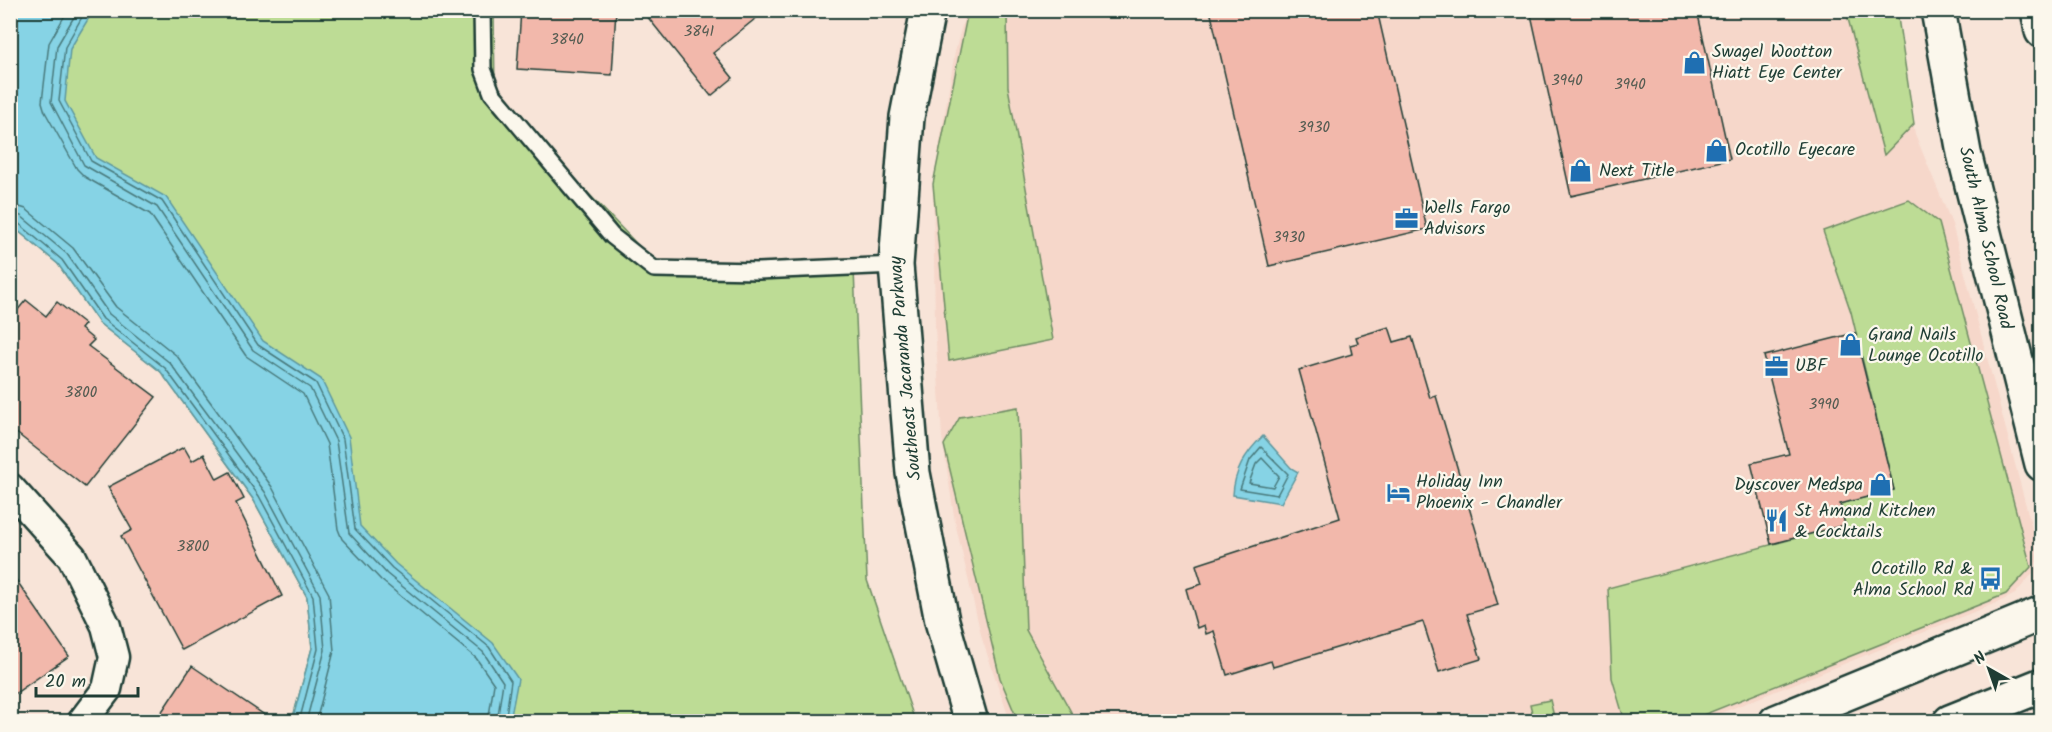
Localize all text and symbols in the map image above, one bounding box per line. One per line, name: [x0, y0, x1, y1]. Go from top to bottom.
house number: 3841: [684, 20, 715, 44]
house number: 3840: [550, 28, 584, 52]
place label: Swagel Wootton Hiatt Eye Center: [1712, 38, 1843, 88]
shop icon: Swagel Wootton Hiatt Eye Center: [1681, 49, 1707, 75]
house number: 3940: [1551, 69, 1583, 93]
house number: 3940: [1614, 73, 1646, 97]
house number: 3930: [1298, 116, 1330, 140]
place label: Ocotillo Eyecare: [1735, 136, 1855, 165]
shop icon: Ocotillo Eyecare: [1704, 137, 1730, 163]
street label: South Alma School Road: [1950, 144, 2020, 333]
place label: Next Title: [1599, 157, 1675, 186]
shop icon: Next Title: [1568, 158, 1594, 184]
place label: Wells Fargo Advisors: [1424, 194, 1510, 244]
office icon: Wells Fargo Advisors: [1393, 205, 1419, 231]
house number: 3930: [1273, 226, 1305, 250]
street label: Southeast Jacaranda Parkway: [882, 254, 930, 481]
place label: Grand Nails Lounge Ocotillo: [1868, 321, 1984, 371]
shop icon: Grand Nails Lounge Ocotillo: [1837, 332, 1863, 358]
place label: UBF: [1795, 352, 1828, 381]
office icon: UBF: [1764, 353, 1790, 379]
house number: 3800: [65, 381, 98, 405]
house number: 3990: [1809, 393, 1840, 417]
place label: Holiday Inn Phoenix - Chandler: [1416, 468, 1563, 518]
place label: Dyscover Medspa: [1734, 471, 1863, 500]
shop icon: Dyscover Medspa: [1868, 472, 1894, 498]
hotel icon: Holiday Inn Phoenix - Chandler: [1385, 479, 1411, 505]
place label: St Amand Kitchen & Cocktails: [1795, 497, 1936, 547]
restaurant icon: St Amand Kitchen & Cocktails: [1764, 508, 1790, 534]
house number: 3800: [177, 535, 210, 559]
place label: Ocotillo Rd & Alma School Rd: [1853, 555, 1974, 605]
bus stop icon: Ocotillo Rd & Alma School Rd: [1978, 566, 2004, 592]
north arrow: [1959, 639, 2019, 699]
text: N: [1968, 646, 1992, 671]
scale bar: [36, 660, 138, 698]
text: 20 m: [45, 668, 86, 697]

